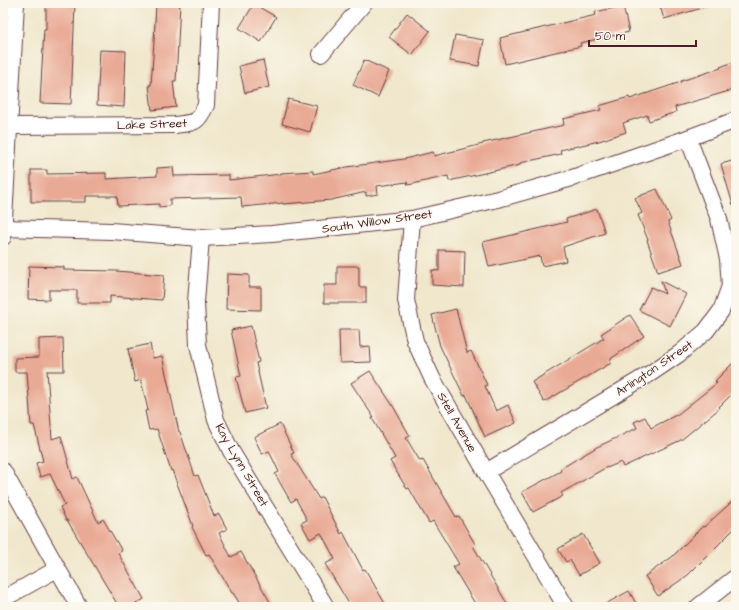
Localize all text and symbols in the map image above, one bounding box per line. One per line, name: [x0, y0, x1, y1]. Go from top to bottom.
scale bar: [589, 22, 696, 48]
text: 50 m: [595, 28, 626, 45]
street label: Lake Street: [117, 115, 187, 134]
street label: South Willow Street: [321, 205, 434, 238]
street label: Arlington Street: [612, 336, 697, 401]
street label: Stell Avenue: [433, 389, 481, 456]
street label: Kay Lynn Street: [210, 421, 272, 511]

